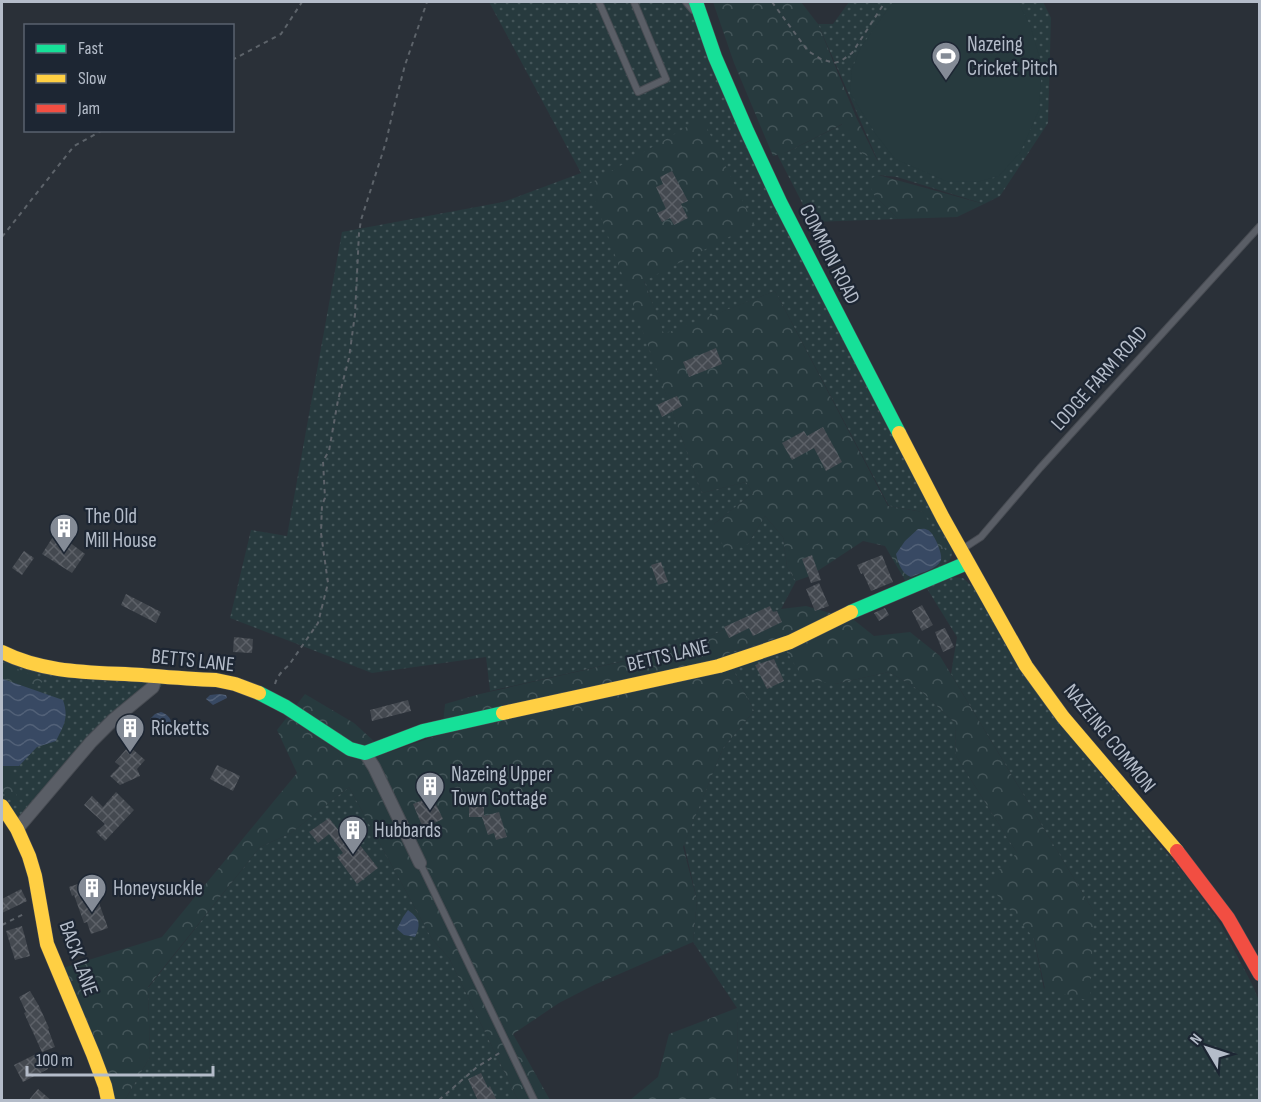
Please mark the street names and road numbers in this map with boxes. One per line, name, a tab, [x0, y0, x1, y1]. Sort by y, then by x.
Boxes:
street label: COMMON ROAD	[794, 200, 865, 308]
street label: LODGE FARM ROAD	[1046, 321, 1153, 436]
street label: BETTS LANE	[625, 634, 712, 677]
street label: BETTS LANE	[150, 644, 236, 677]
street label: NAZEING COMMON	[1058, 679, 1161, 798]
street label: BACK LANE	[54, 917, 104, 999]

